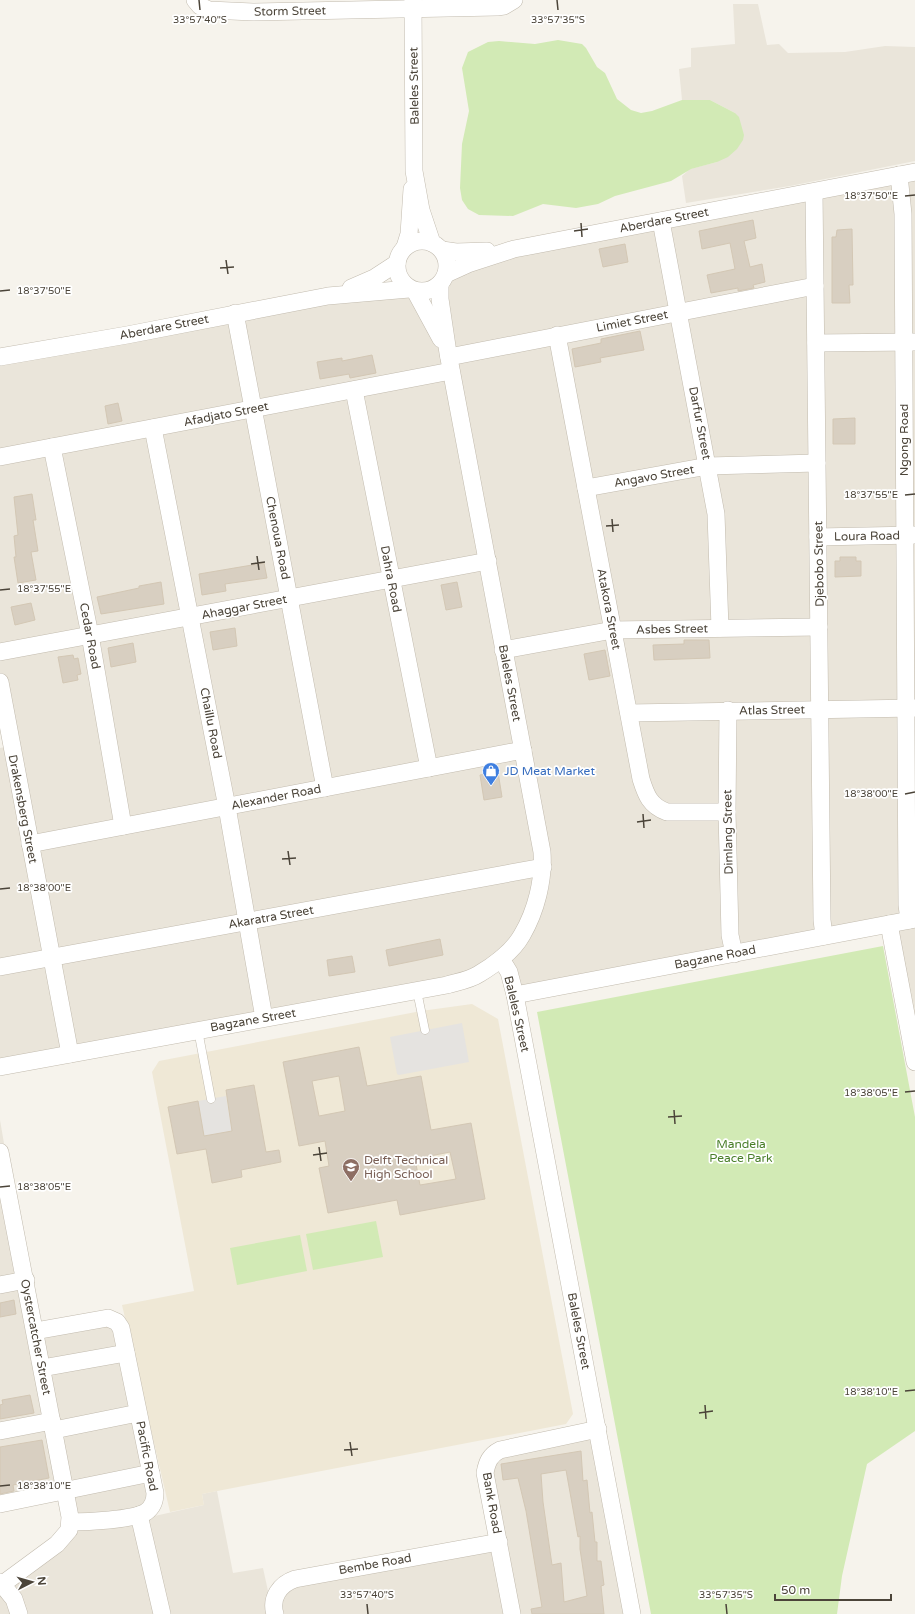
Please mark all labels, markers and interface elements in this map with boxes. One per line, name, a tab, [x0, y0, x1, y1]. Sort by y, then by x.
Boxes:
street label: Storm Street	[254, 3, 327, 19]
text: 33°57'40"S	[173, 14, 227, 26]
text: 33°57'35"S	[531, 14, 585, 26]
street label: Baleles Street	[406, 47, 422, 125]
text: 18°37'50"E	[844, 190, 898, 202]
street label: Aberdare Street	[618, 204, 710, 236]
text: 18°37'50"E	[17, 285, 71, 297]
street label: Limiet Street	[595, 307, 669, 335]
street label: Aberdare Street	[118, 311, 210, 343]
street label: Darfur Street	[686, 385, 714, 461]
street label: Afadjato Street	[182, 399, 270, 429]
street label: Ngong Road	[897, 404, 911, 476]
street label: Angavo Street	[613, 462, 696, 490]
text: 18°37'55"E	[844, 489, 898, 501]
street label: Chenoua Road	[263, 495, 293, 581]
street label: Djebobo Street	[811, 521, 827, 607]
street label: Loura Road	[834, 528, 900, 544]
street label: Dahra Road	[378, 545, 404, 613]
street label: Atakora Street	[594, 567, 624, 651]
text: 18°37'55"E	[17, 583, 71, 595]
street label: Ahaggar Street	[200, 592, 288, 622]
street label: Cedar Road	[77, 602, 103, 670]
street label: Asbes Street	[636, 621, 709, 637]
street label: Baleles Street	[496, 643, 524, 723]
street label: Chaillu Road	[197, 686, 225, 760]
street label: Atlas Street	[739, 702, 806, 718]
street label: Drakensberg Street	[6, 754, 40, 865]
shop icon: JD Meat Market	[481, 761, 501, 786]
place label: JD Meat Market	[504, 764, 595, 778]
street label: Alexander Road	[230, 781, 322, 813]
text: 18°38'00"E	[844, 788, 898, 800]
street label: Dimlang Street	[720, 789, 736, 875]
text: 18°38'00"E	[17, 882, 71, 894]
street label: Akaratra Street	[227, 903, 315, 931]
street label: Bagzane Road	[673, 942, 757, 972]
street label: Baleles Street	[501, 975, 533, 1054]
street label: Bagzane Street	[209, 1005, 297, 1034]
text: 18°38'05"E	[844, 1087, 898, 1099]
park label: Mandela Peace Park	[709, 1137, 773, 1165]
place label: Delft Technical High School	[364, 1153, 448, 1181]
school or university icon: Delft Technical High School	[341, 1157, 361, 1182]
text: 18°38'05"E	[17, 1181, 71, 1193]
street label: Oystercatcher Street	[18, 1278, 54, 1396]
street label: Baleles Street	[565, 1291, 593, 1371]
text: 18°38'10"E	[844, 1386, 898, 1398]
street label: Pacific Road	[133, 1420, 161, 1492]
street label: Bank Road	[480, 1471, 504, 1535]
text: 18°38'10"E	[17, 1480, 71, 1492]
street label: Bembe Road	[337, 1551, 413, 1577]
north arrow	[12, 1562, 52, 1602]
text: N	[35, 1576, 48, 1586]
scale bar	[775, 1576, 891, 1602]
text: 50 m	[781, 1583, 810, 1597]
text: 33°57'40"S	[340, 1589, 394, 1601]
text: 33°57'35"S	[699, 1589, 753, 1601]

